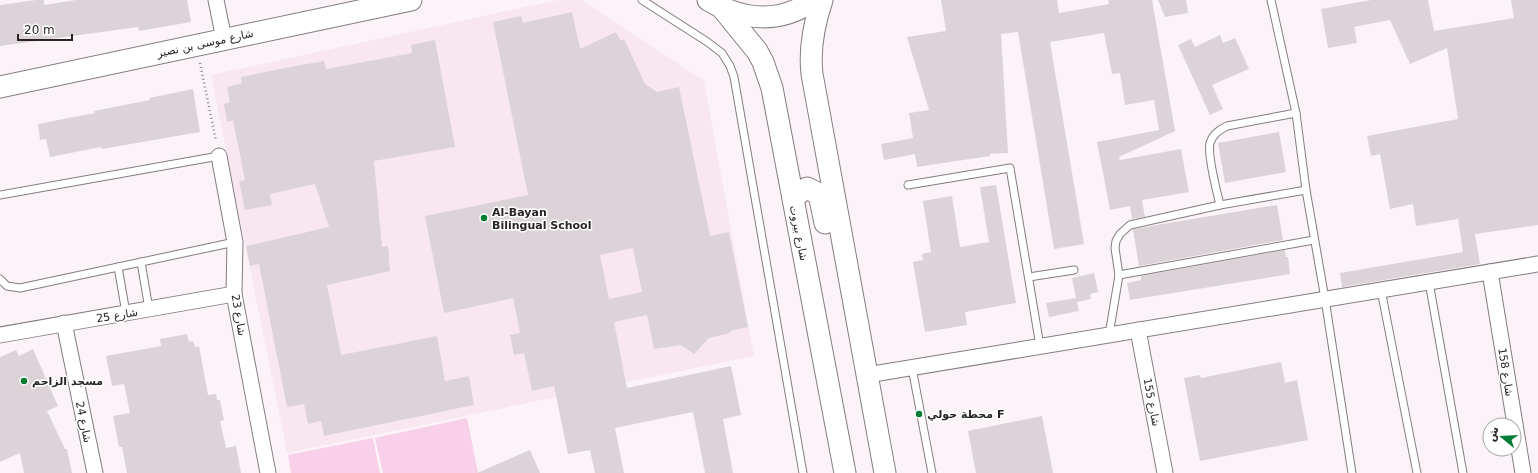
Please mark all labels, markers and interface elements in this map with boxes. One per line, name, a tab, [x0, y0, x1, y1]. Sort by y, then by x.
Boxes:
scale bar	[18, 16, 72, 42]
text: 20 m	[24, 23, 55, 37]
street label: شارع موسى بن نصير	[155, 27, 255, 60]
street label: شارع بيروت	[787, 204, 810, 262]
place label: Al-Bayan Bilingual School	[492, 206, 591, 232]
marker: Al-Bayan Bilingual School	[479, 213, 489, 223]
street label: شارع 23	[228, 293, 249, 337]
street label: شارع 25	[95, 306, 139, 325]
street label: شارع 158	[1495, 347, 1516, 397]
place label: مسجد الزاحم	[32, 375, 103, 388]
marker: مسجد الزاحم	[19, 376, 29, 386]
street label: شارع 155	[1140, 377, 1163, 427]
street label: شارع 24	[73, 400, 94, 444]
place label: محطة حولي F	[927, 408, 1004, 421]
marker: محطة حولي F	[914, 409, 924, 419]
north arrow	[1482, 417, 1522, 457]
text: ش	[1484, 425, 1501, 443]

